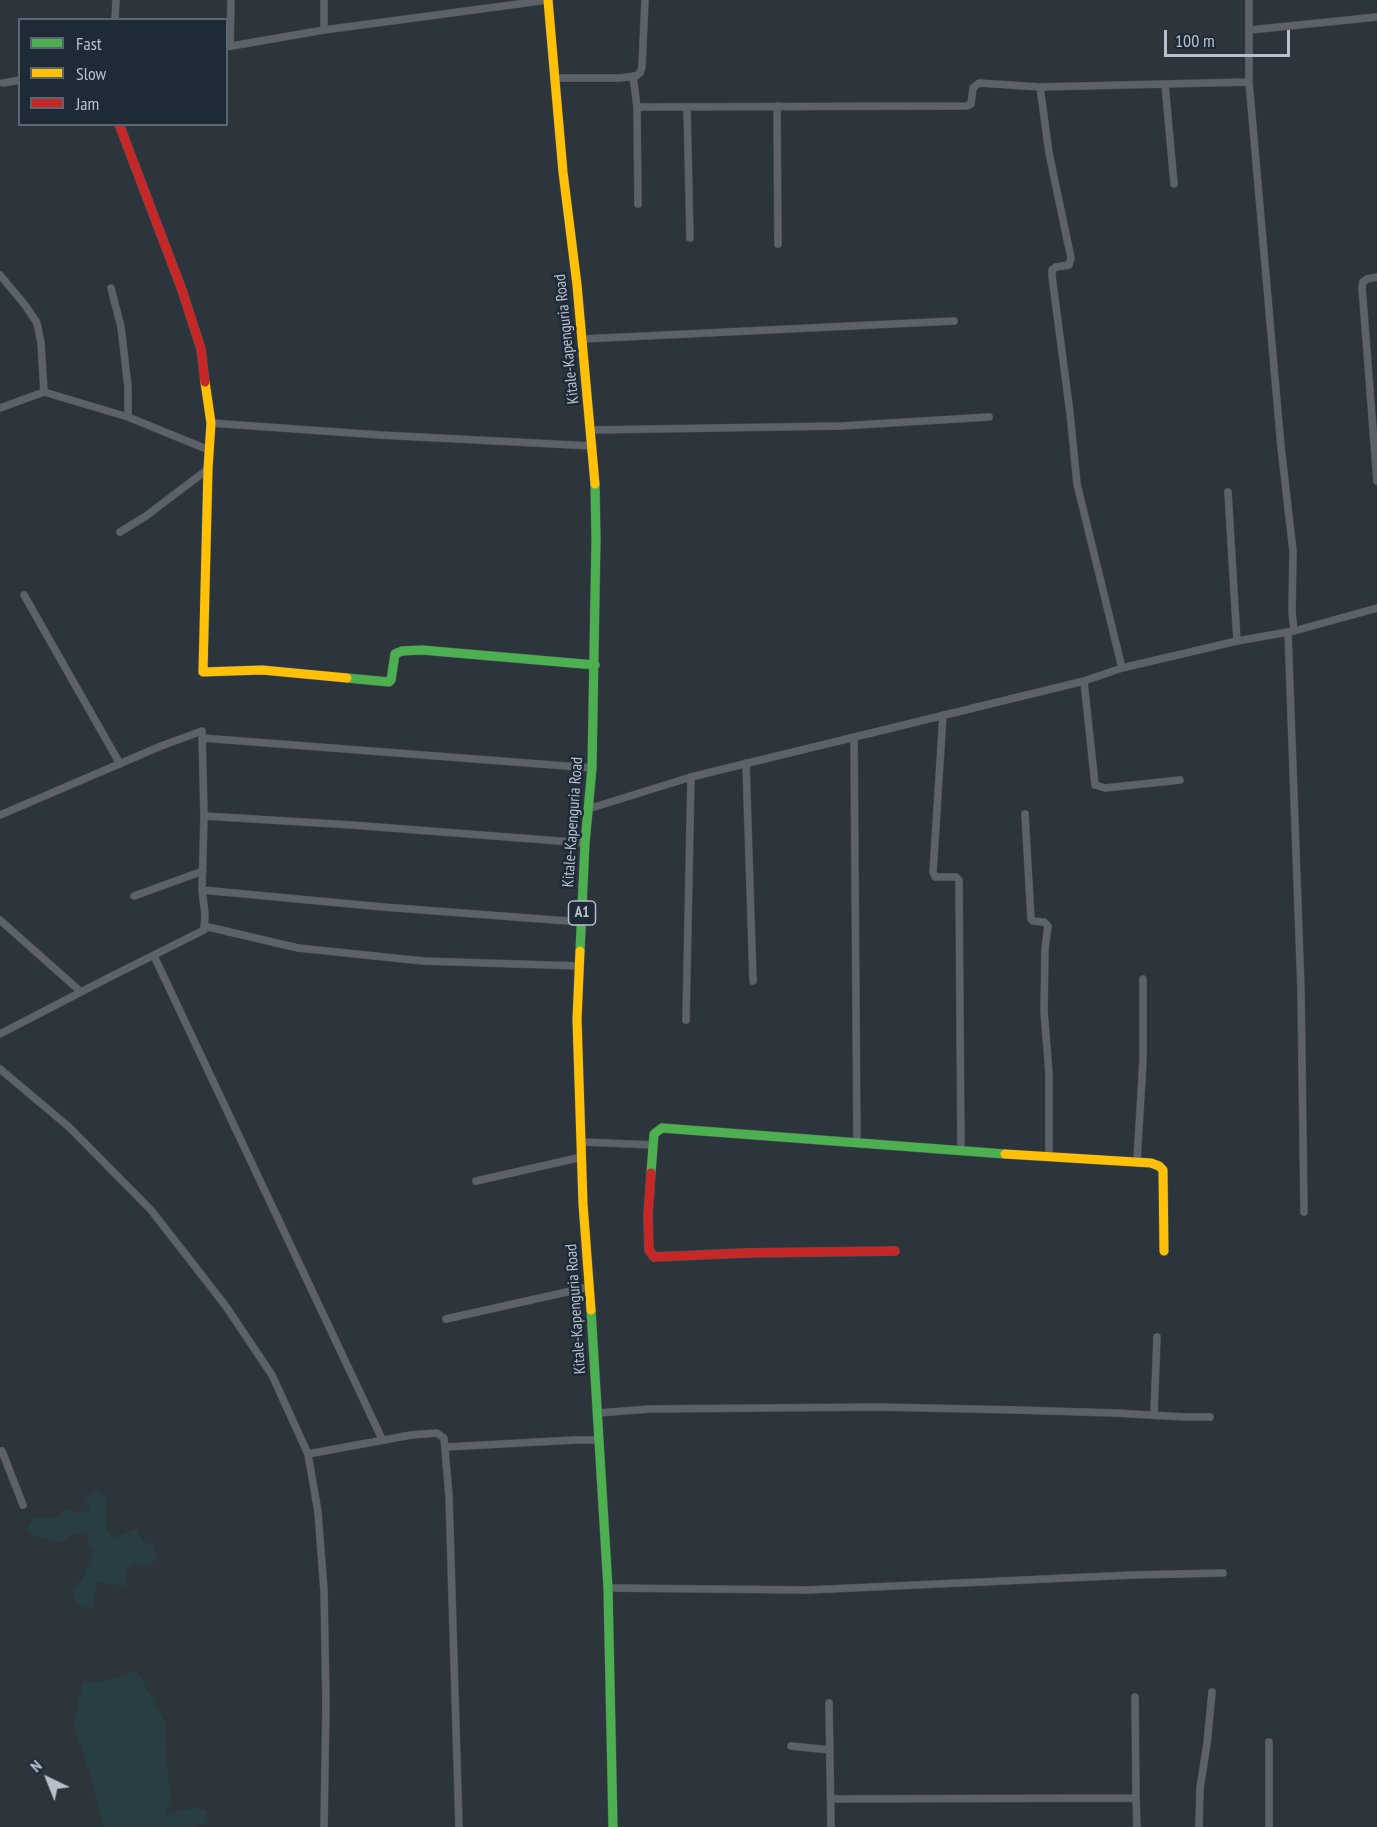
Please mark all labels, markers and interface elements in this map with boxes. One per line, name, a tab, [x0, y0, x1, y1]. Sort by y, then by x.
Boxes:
legend	[18, 18, 228, 126]
scale bar	[1167, 18, 1293, 56]
text: 100 m	[1175, 29, 1215, 52]
text: Fast	[76, 32, 102, 55]
text: Slow	[76, 62, 106, 85]
text: Jam	[76, 92, 99, 115]
street label: Kitale-Kapenguria Road	[551, 273, 583, 405]
street label: Kitale-Kapenguria Road	[559, 756, 587, 888]
road number: A1	[568, 901, 596, 925]
street label: Kitale-Kapenguria Road	[562, 1243, 590, 1375]
north arrow	[18, 1749, 78, 1809]
text: N	[26, 1756, 46, 1776]

